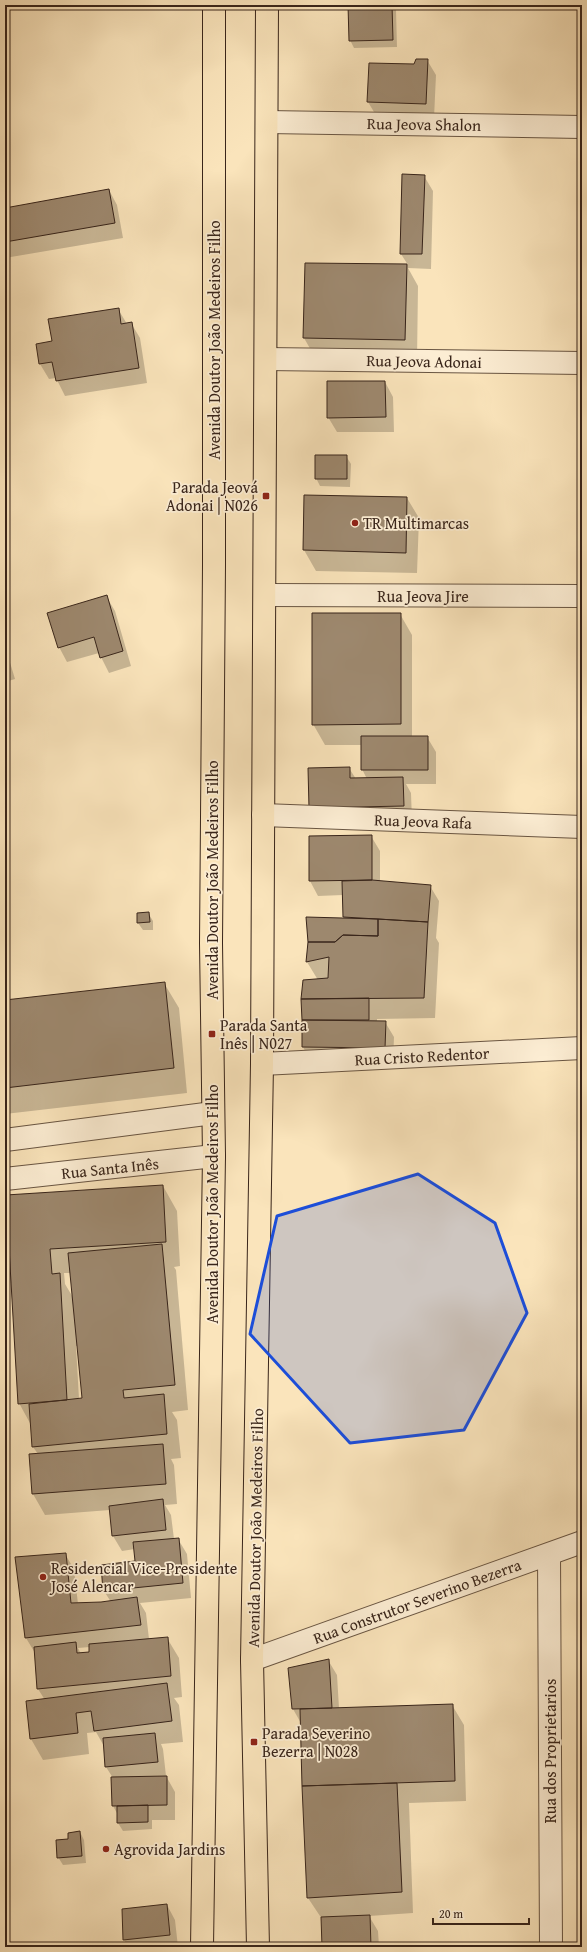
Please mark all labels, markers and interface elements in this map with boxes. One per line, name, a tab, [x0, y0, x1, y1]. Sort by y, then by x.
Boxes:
street label: Rua Jeova Shalon	[367, 111, 481, 137]
street label: Avenida Doutor João Medeiros Filho	[202, 220, 226, 460]
street label: Rua Jeova Adonai	[366, 348, 482, 374]
place label: Parada Jeová Adonai | N026	[166, 475, 258, 517]
marker: Parada Jeová Adonai | N026	[261, 491, 271, 501]
place label: TR Multimarcas	[363, 511, 469, 535]
marker: TR Multimarcas	[350, 518, 360, 528]
street label: Rua Jeova Jire	[377, 584, 469, 608]
street label: Avenida Doutor João Medeiros Filho	[200, 760, 224, 1000]
street label: Rua Jeova Rafa	[374, 807, 473, 835]
place label: Parada Santa Inês | N027	[220, 1013, 308, 1055]
marker: Parada Santa Inês | N027	[207, 1029, 217, 1039]
street label: Rua Cristo Redentor	[354, 1040, 490, 1072]
street label: Avenida Doutor João Medeiros Filho	[200, 1084, 224, 1324]
street label: Rua Santa Inês	[60, 1151, 160, 1185]
street label: Avenida Doutor João Medeiros Filho	[241, 1408, 269, 1648]
street label: Rua Construtor Severino Bezerra	[310, 1552, 525, 1650]
place label: Residencial Vice-Presidente José Alencar	[49, 1556, 237, 1598]
marker: Residencial Vice-Presidente José Alencar	[38, 1572, 48, 1582]
street label: Rua dos Proprietarios	[538, 1679, 562, 1823]
place label: Parada Severino Bezerra | N028	[262, 1721, 370, 1763]
marker: Parada Severino Bezerra | N028	[249, 1737, 259, 1747]
place label: Agrovida Jardins	[114, 1837, 225, 1861]
marker: Agrovida Jardins	[101, 1844, 111, 1854]
scale bar	[433, 1900, 529, 1926]
text: 20 m	[439, 1905, 463, 1922]

